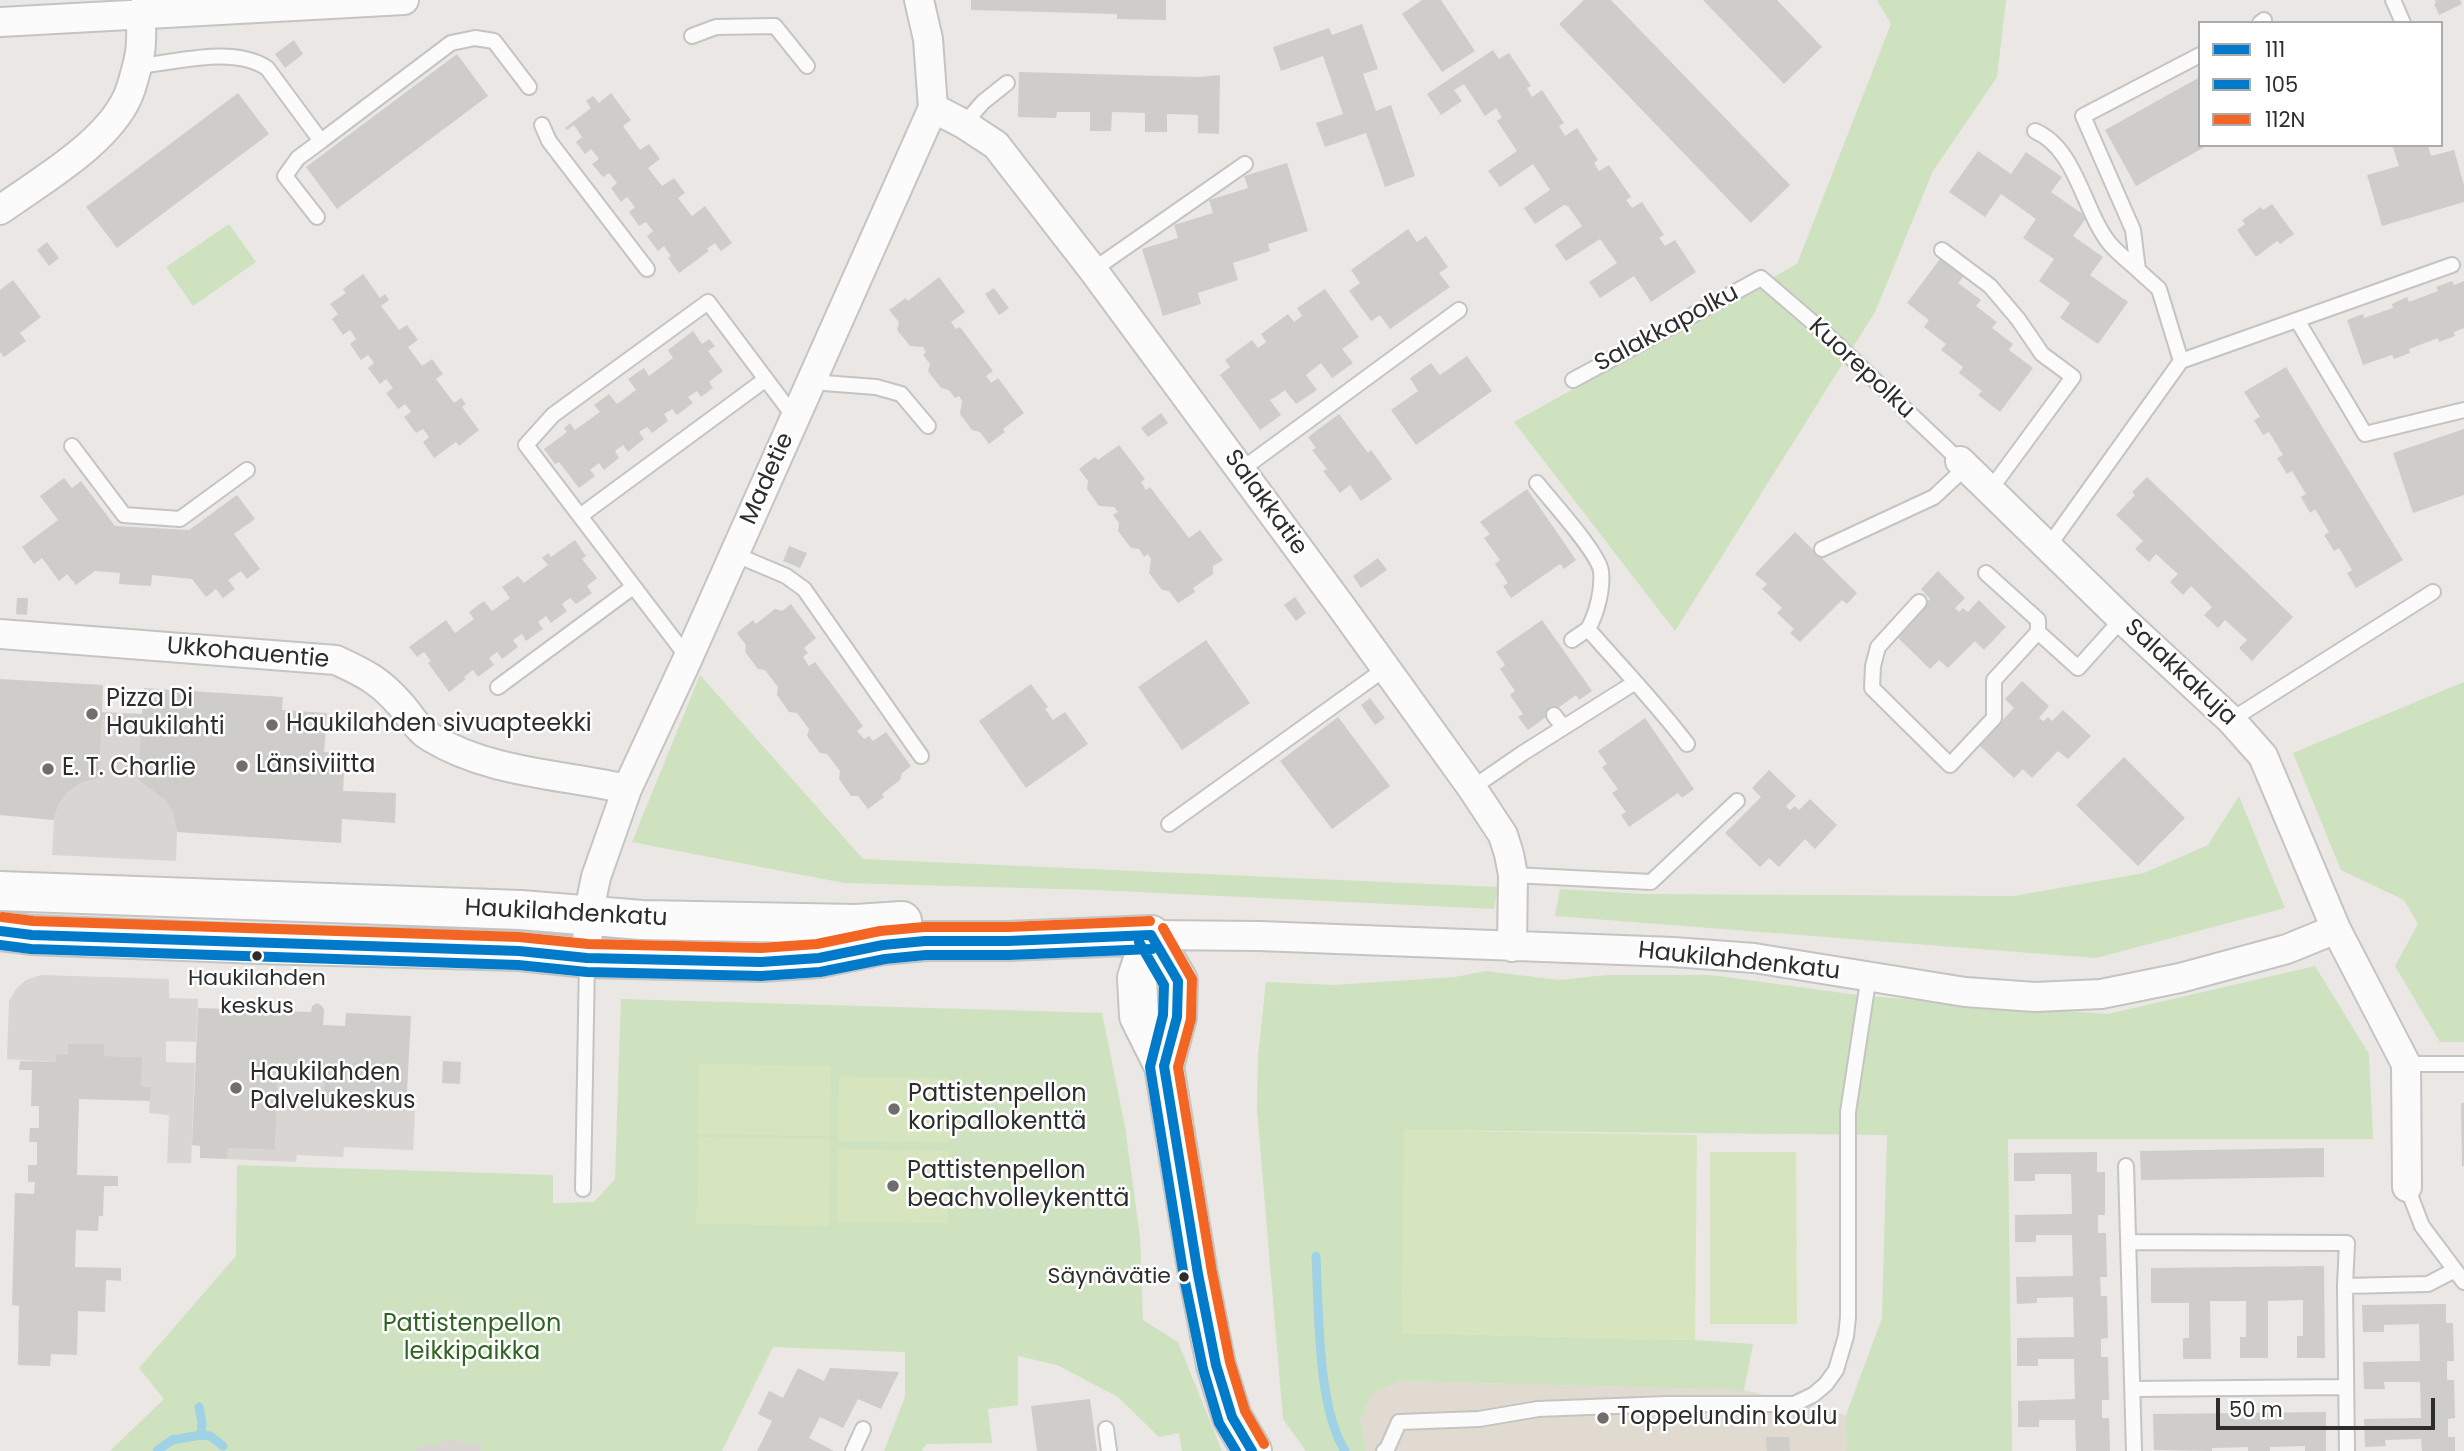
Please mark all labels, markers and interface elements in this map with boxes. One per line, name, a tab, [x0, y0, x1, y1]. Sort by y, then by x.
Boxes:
legend	[2198, 21, 2443, 147]
text: 111	[2265, 35, 2285, 64]
text: 105	[2265, 70, 2298, 99]
text: 112N	[2265, 105, 2305, 134]
street label: Salakkapolku	[1590, 279, 1744, 379]
street label: Kuorepolku	[1802, 313, 1920, 425]
street label: Madetie	[735, 429, 801, 529]
street label: Salakkatie	[1217, 445, 1313, 561]
street label: Salakkakuja	[2118, 614, 2242, 732]
street label: Ukkohauentie	[166, 633, 330, 675]
place label: Pizza Di Haukilahti	[106, 686, 225, 742]
marker: Pizza Di Haukilahti	[84, 706, 100, 722]
place label: Haukilahden sivuapteekki	[286, 711, 592, 739]
marker: Haukilahden sivuapteekki	[264, 717, 280, 733]
place label: Länsiviitta	[256, 752, 375, 780]
place label: E. T. Charlie	[62, 755, 196, 783]
marker: Länsiviitta	[234, 758, 250, 774]
marker: E. T. Charlie	[40, 761, 56, 777]
street label: Haukilahdenkatu	[464, 894, 668, 934]
street label: Haukilahdenkatu	[1637, 937, 1841, 987]
marker: Haukilahden keskus	[250, 949, 264, 963]
place label: Haukilahden keskus	[188, 966, 326, 1018]
place label: Haukilahden Palvelukeskus	[250, 1060, 416, 1116]
marker: Haukilahden Palvelukeskus	[228, 1080, 244, 1096]
place label: Pattistenpellon koripallokenttä	[908, 1081, 1087, 1137]
marker: Pattistenpellon koripallokenttä	[886, 1101, 902, 1117]
place label: Pattistenpellon beachvolleykenttä	[907, 1158, 1130, 1214]
marker: Pattistenpellon beachvolleykenttä	[885, 1178, 901, 1194]
place label: Säynävätie	[1048, 1264, 1171, 1290]
marker: Säynävätie	[1177, 1270, 1191, 1284]
park label: Pattistenpellon leikkipaikka	[383, 1311, 561, 1367]
scale bar	[2219, 1384, 2438, 1428]
text: 50 m	[2229, 1395, 2283, 1424]
place label: Toppelundin koulu	[1617, 1404, 1838, 1432]
marker: Toppelundin koulu	[1595, 1410, 1611, 1426]

